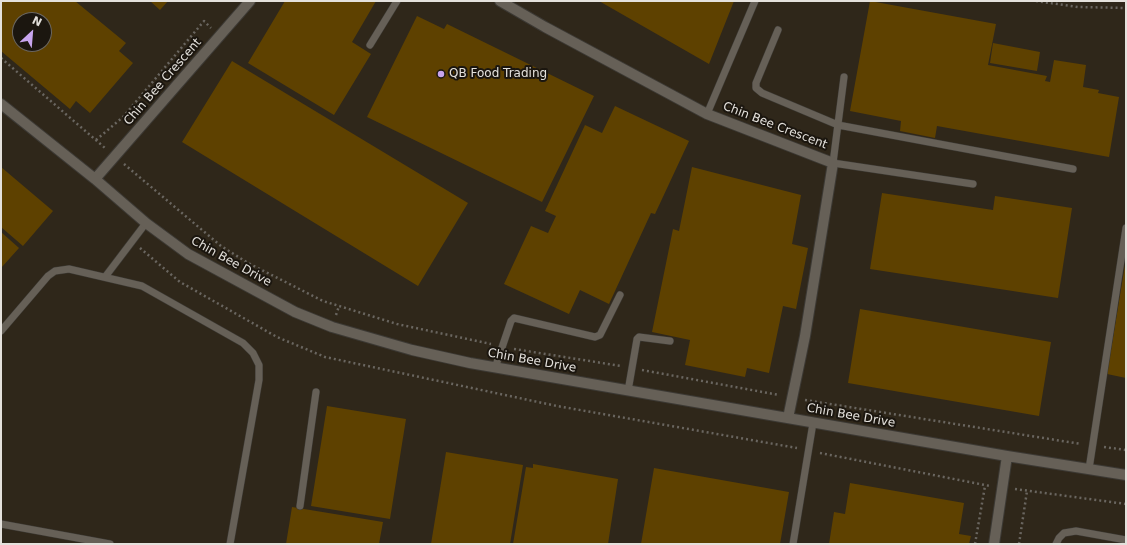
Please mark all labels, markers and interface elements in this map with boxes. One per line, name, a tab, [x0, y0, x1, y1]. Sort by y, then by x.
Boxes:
north arrow	[12, 12, 52, 52]
text: N	[30, 14, 44, 30]
street label: Chin Bee Crescent	[121, 36, 205, 128]
place label: QB Food Trading	[449, 67, 547, 81]
marker: QB Food Trading	[436, 69, 446, 79]
street label: Chin Bee Crescent	[721, 99, 829, 153]
street label: Chin Bee Drive	[188, 234, 274, 290]
street label: Chin Bee Drive	[487, 346, 577, 376]
street label: Chin Bee Drive	[806, 401, 896, 431]

